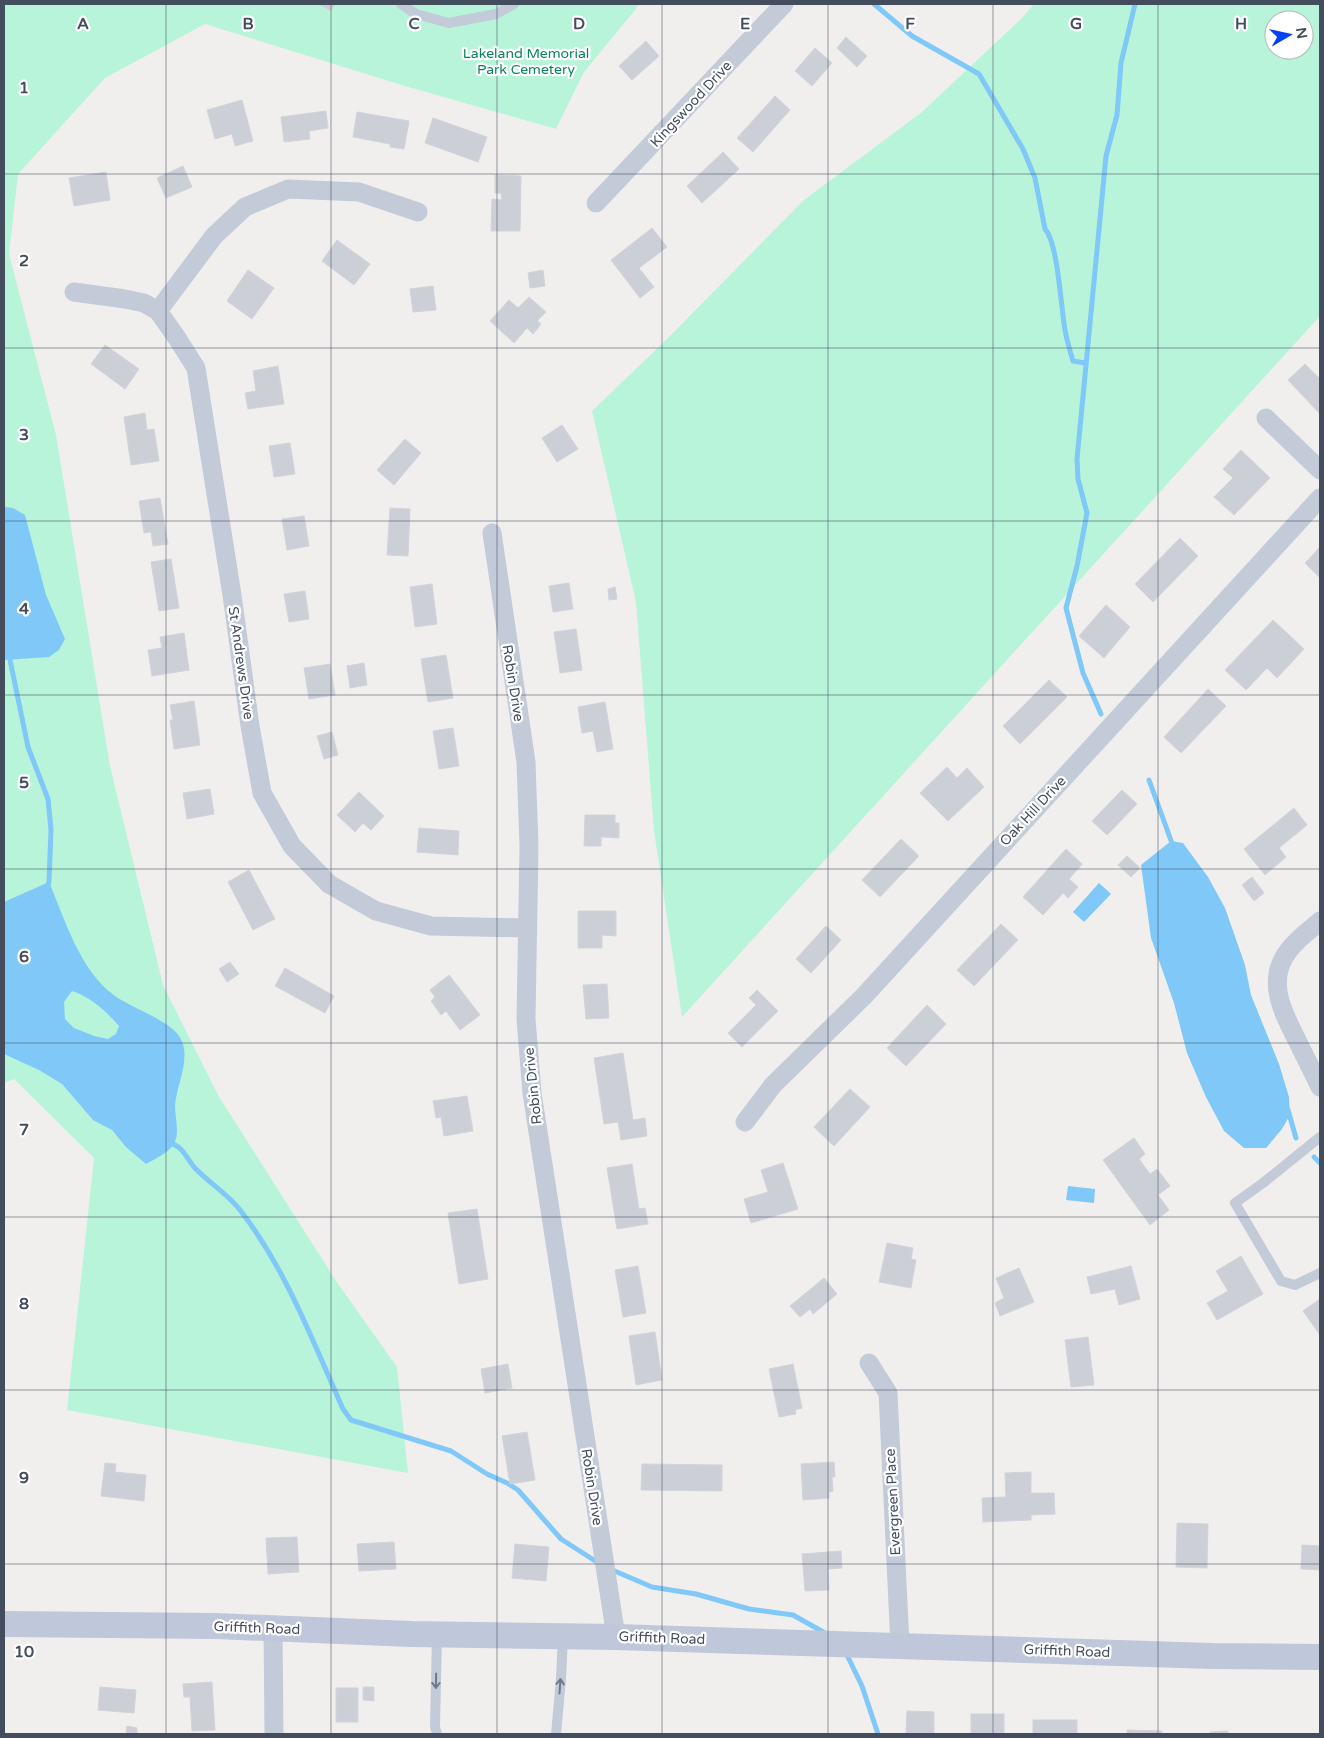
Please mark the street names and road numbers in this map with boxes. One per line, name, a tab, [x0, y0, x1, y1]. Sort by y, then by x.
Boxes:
street label: Kingswood Drive	[647, 57, 735, 151]
street label: St Andrews Drive	[225, 605, 257, 721]
street label: Robin Drive	[499, 643, 527, 723]
street label: Oak Hill Drive	[996, 772, 1070, 849]
street label: Robin Drive	[520, 1047, 546, 1125]
street label: Robin Drive	[578, 1447, 606, 1527]
street label: Evergreen Place	[882, 1448, 904, 1556]
street label: Griffith Road	[213, 1618, 301, 1638]
street label: Griffith Road	[618, 1628, 706, 1648]
street label: Griffith Road	[1023, 1641, 1111, 1661]

